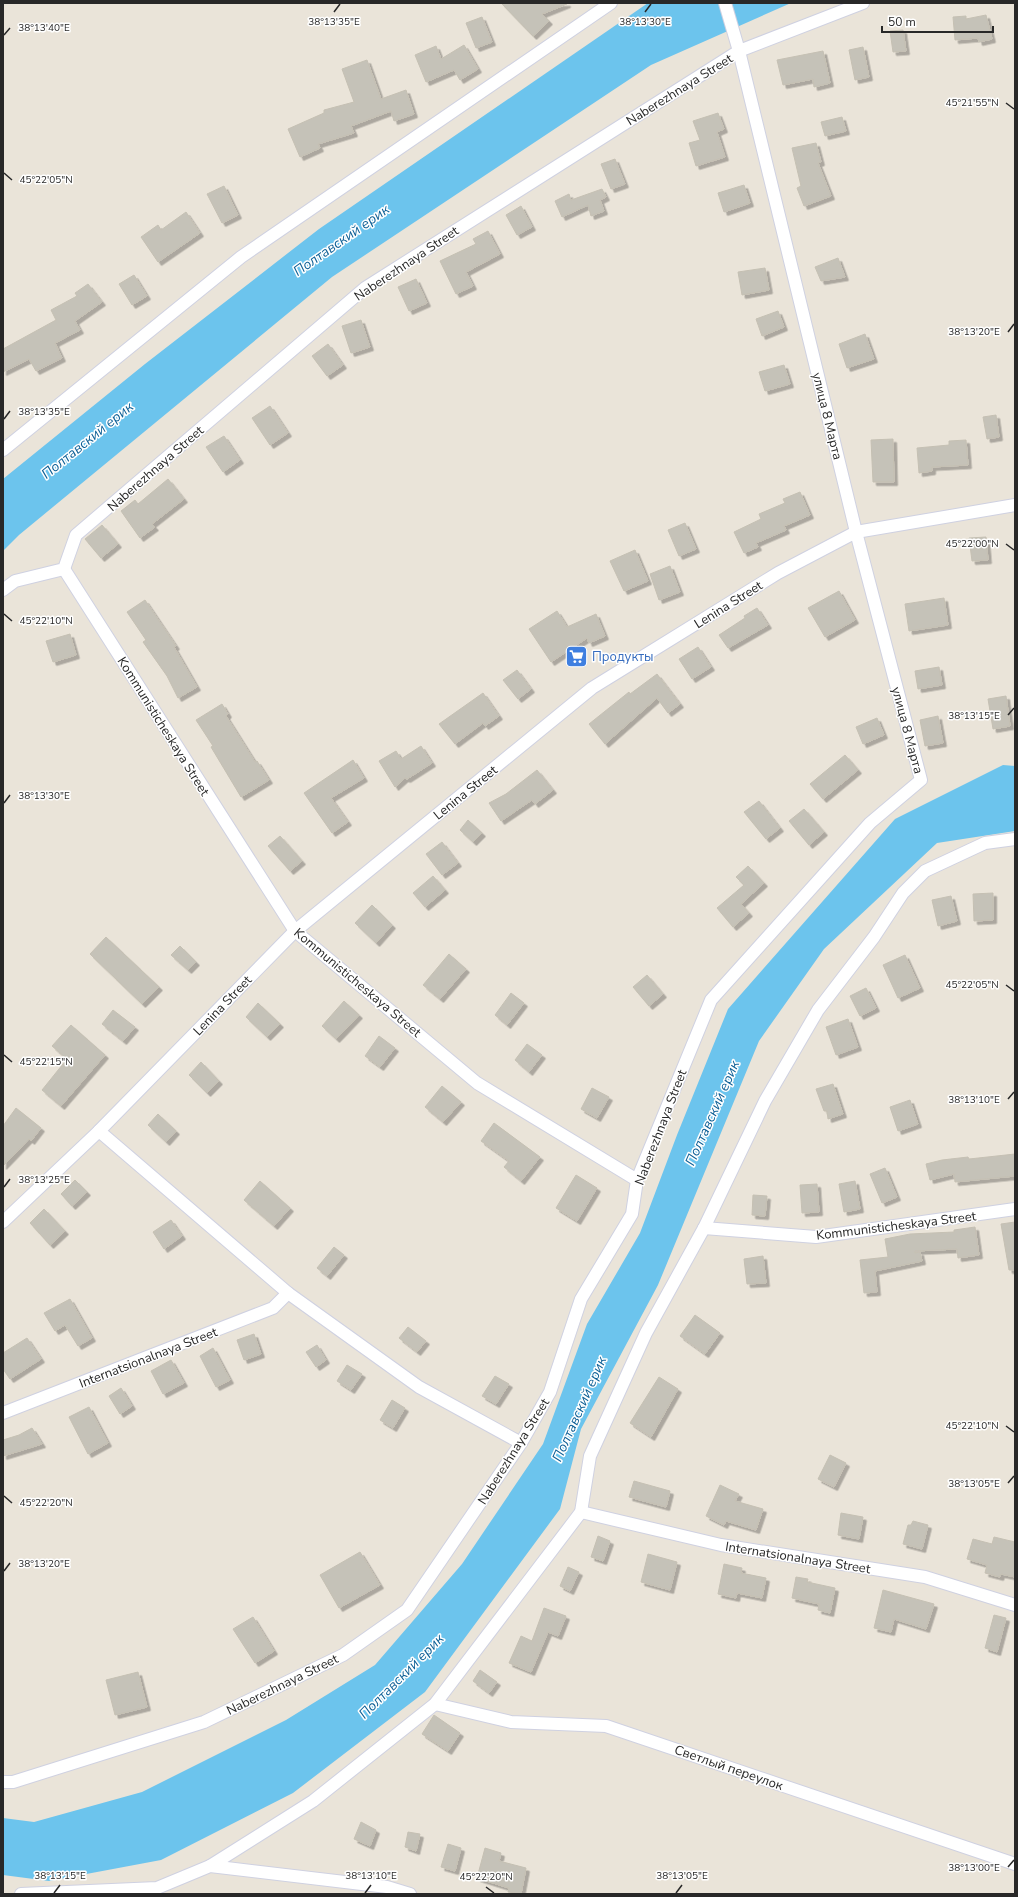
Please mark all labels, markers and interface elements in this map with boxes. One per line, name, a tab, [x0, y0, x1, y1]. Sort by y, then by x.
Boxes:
scale bar	[882, 8, 993, 34]
text: 50 m	[888, 14, 916, 30]
text: 38°13'35"E	[308, 15, 360, 29]
text: 38°13'30"E	[619, 15, 671, 29]
text: 38°13'40"E	[18, 21, 70, 35]
street label: Naberezhnaya Street	[623, 50, 737, 130]
text: 45°21'55"N	[945, 96, 999, 110]
text: 45°22'05"N	[19, 173, 73, 187]
water label: Полтавский ерик	[289, 200, 394, 281]
street label: Naberezhnaya Street	[351, 222, 463, 305]
text: 38°13'20"E	[948, 325, 1000, 339]
street label: улица 8 Марта	[807, 371, 847, 462]
water label: Полтавский ерик	[37, 397, 138, 483]
text: 38°13'35"E	[18, 405, 70, 419]
street label: Naberezhnaya Street	[104, 422, 208, 516]
text: 45°22'00"N	[945, 537, 999, 551]
street label: Lenina Street	[691, 576, 766, 633]
text: 45°22'10"N	[19, 614, 73, 628]
supermarket icon: Продукты	[563, 643, 589, 669]
place label: Продукты	[592, 648, 654, 666]
street label: Kommunisticheskaya Street	[113, 653, 214, 800]
street label: улица 8 Марта	[887, 685, 927, 776]
text: 38°13'15"E	[948, 709, 1000, 723]
street label: Lenina Street	[430, 761, 502, 824]
text: 38°13'30"E	[18, 789, 70, 803]
street label: Kommunisticheskaya Street	[290, 924, 425, 1042]
street label: Lenina Street	[189, 971, 256, 1040]
text: 45°22'05"N	[945, 978, 999, 992]
text: 45°22'15"N	[19, 1055, 73, 1069]
water label: Полтавский ерик	[681, 1057, 744, 1169]
street label: Naberezhnaya Street	[631, 1067, 691, 1188]
text: 38°13'10"E	[948, 1093, 1000, 1107]
text: 38°13'25"E	[18, 1173, 70, 1187]
street label: Kommunisticheskaya Street	[815, 1207, 978, 1245]
street label: Internatsionalnaya Street	[77, 1323, 220, 1393]
water label: Полтавский ерик	[548, 1353, 611, 1465]
street label: Naberezhnaya Street	[474, 1395, 554, 1508]
text: 45°22'10"N	[945, 1419, 999, 1433]
text: 38°13'05"E	[948, 1477, 1000, 1491]
text: 45°22'20"N	[19, 1496, 73, 1510]
street label: Internatsionalnaya Street	[724, 1538, 872, 1578]
text: 38°13'20"E	[18, 1557, 70, 1571]
water label: Полтавский ерик	[355, 1629, 449, 1723]
street label: Naberezhnaya Street	[224, 1650, 342, 1720]
street label: Светлый переулок	[672, 1741, 786, 1795]
text: 38°13'00"E	[948, 1861, 1000, 1875]
text: 38°13'15"E	[34, 1869, 86, 1883]
text: 38°13'10"E	[345, 1869, 397, 1883]
text: 38°13'05"E	[656, 1869, 708, 1883]
text: 45°22'20"N	[459, 1870, 513, 1884]

